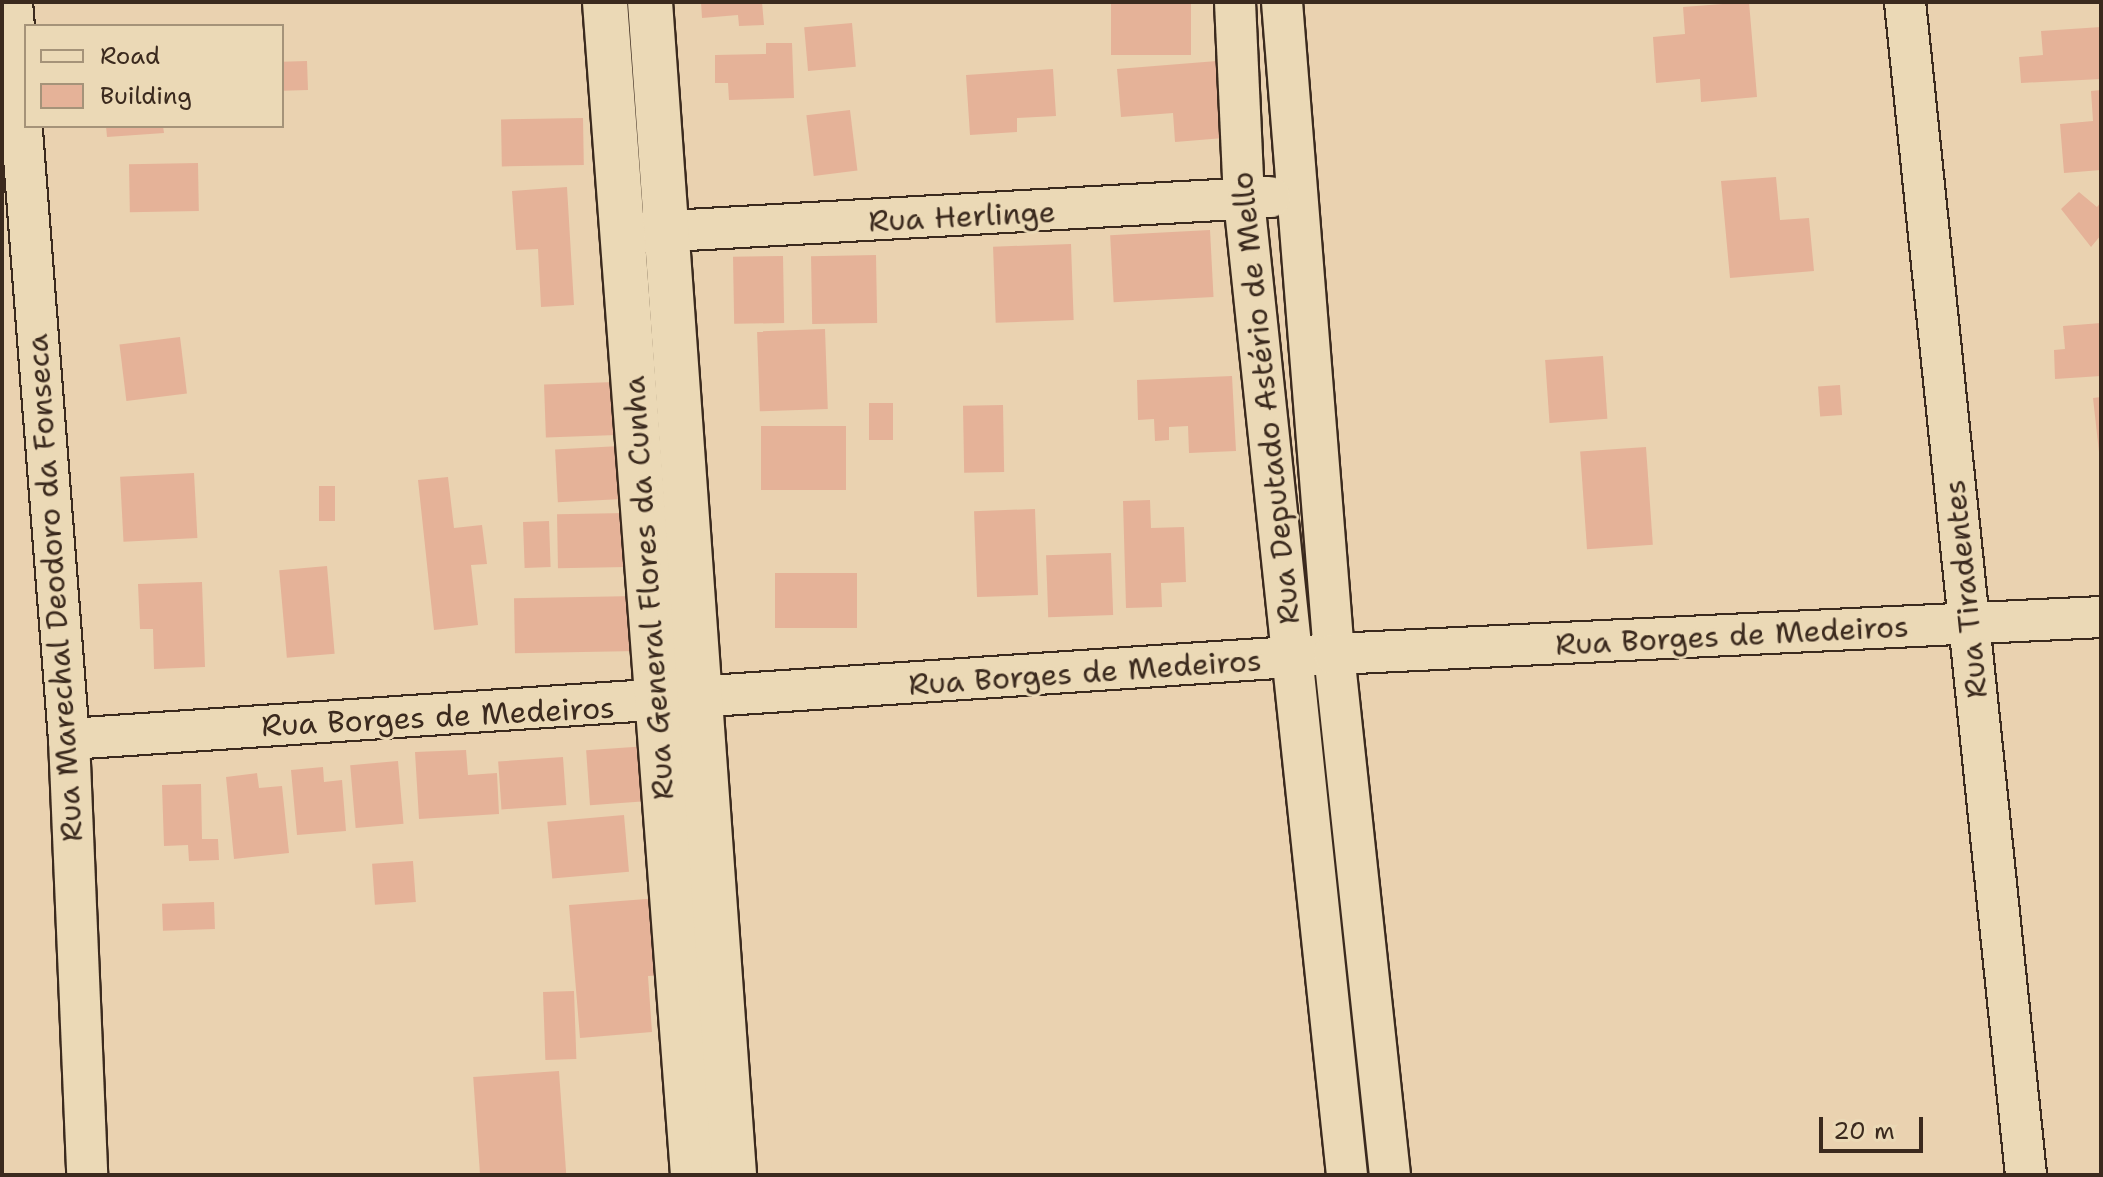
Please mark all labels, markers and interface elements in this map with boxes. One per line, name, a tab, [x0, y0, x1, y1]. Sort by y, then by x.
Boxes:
legend	[24, 24, 284, 128]
text: Road	[100, 40, 160, 72]
text: Building	[100, 80, 192, 112]
street label: Rua Deputado Astério de Mello	[1224, 170, 1308, 626]
street label: Rua Herlinge	[867, 194, 1057, 240]
street label: Rua Marechal Deodoro da Fonseca	[19, 333, 91, 843]
street label: Rua General Flores da Cunha	[616, 375, 682, 801]
street label: Rua Tiradentes	[1937, 478, 1995, 700]
street label: Rua Borges de Medeiros	[1554, 609, 1910, 663]
street label: Rua Borges de Medeiros	[907, 643, 1263, 703]
street label: Rua Borges de Medeiros	[260, 690, 616, 744]
scale bar	[1823, 1101, 1927, 1151]
text: 20 m	[1833, 1115, 1895, 1147]

